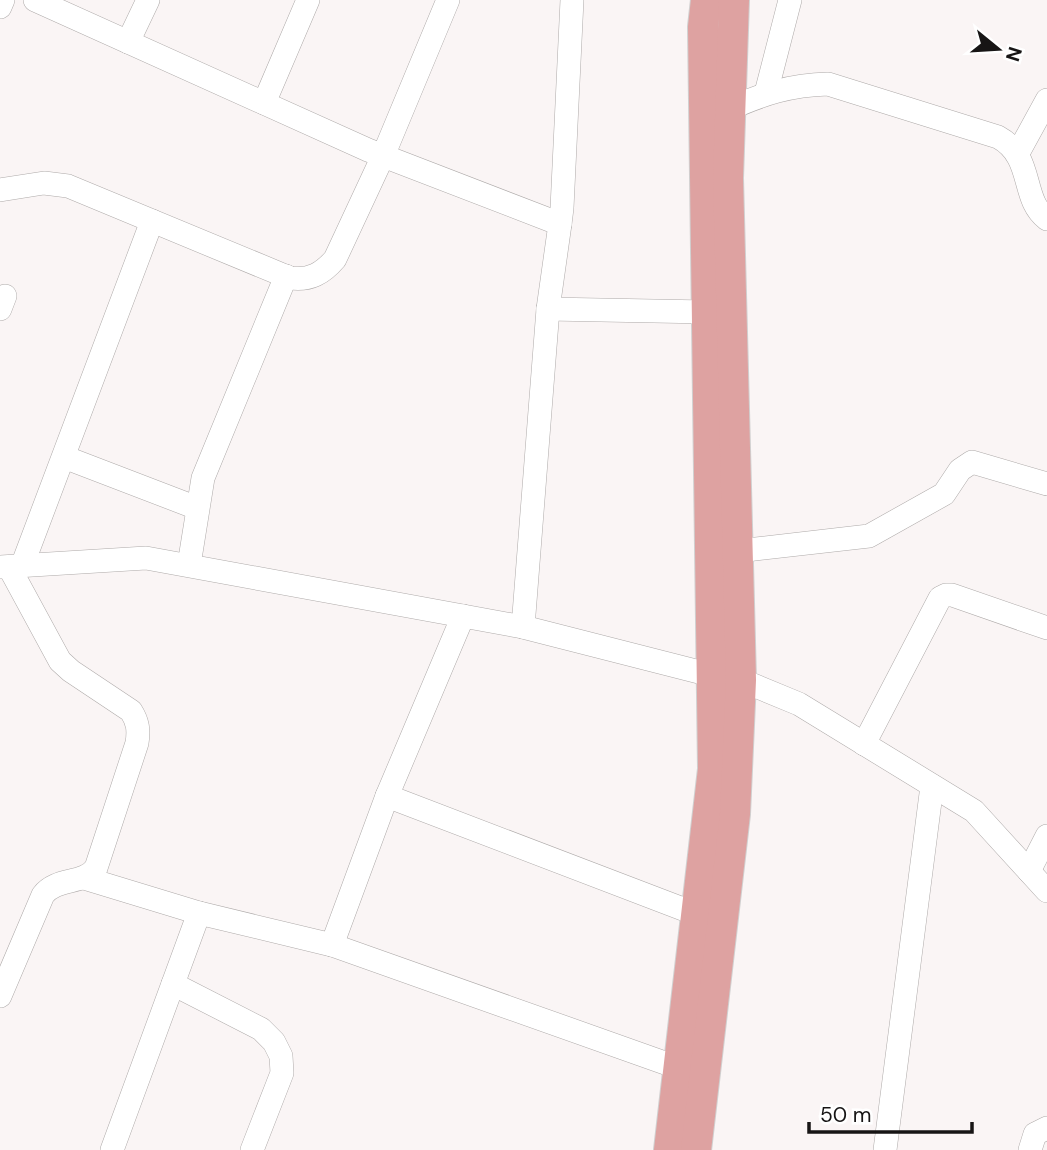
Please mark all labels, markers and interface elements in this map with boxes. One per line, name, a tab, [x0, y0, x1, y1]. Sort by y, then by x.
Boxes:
north arrow	[963, 14, 1033, 84]
text: N	[1000, 44, 1028, 65]
scale bar	[809, 1090, 972, 1134]
text: 50 m	[820, 1101, 871, 1129]

